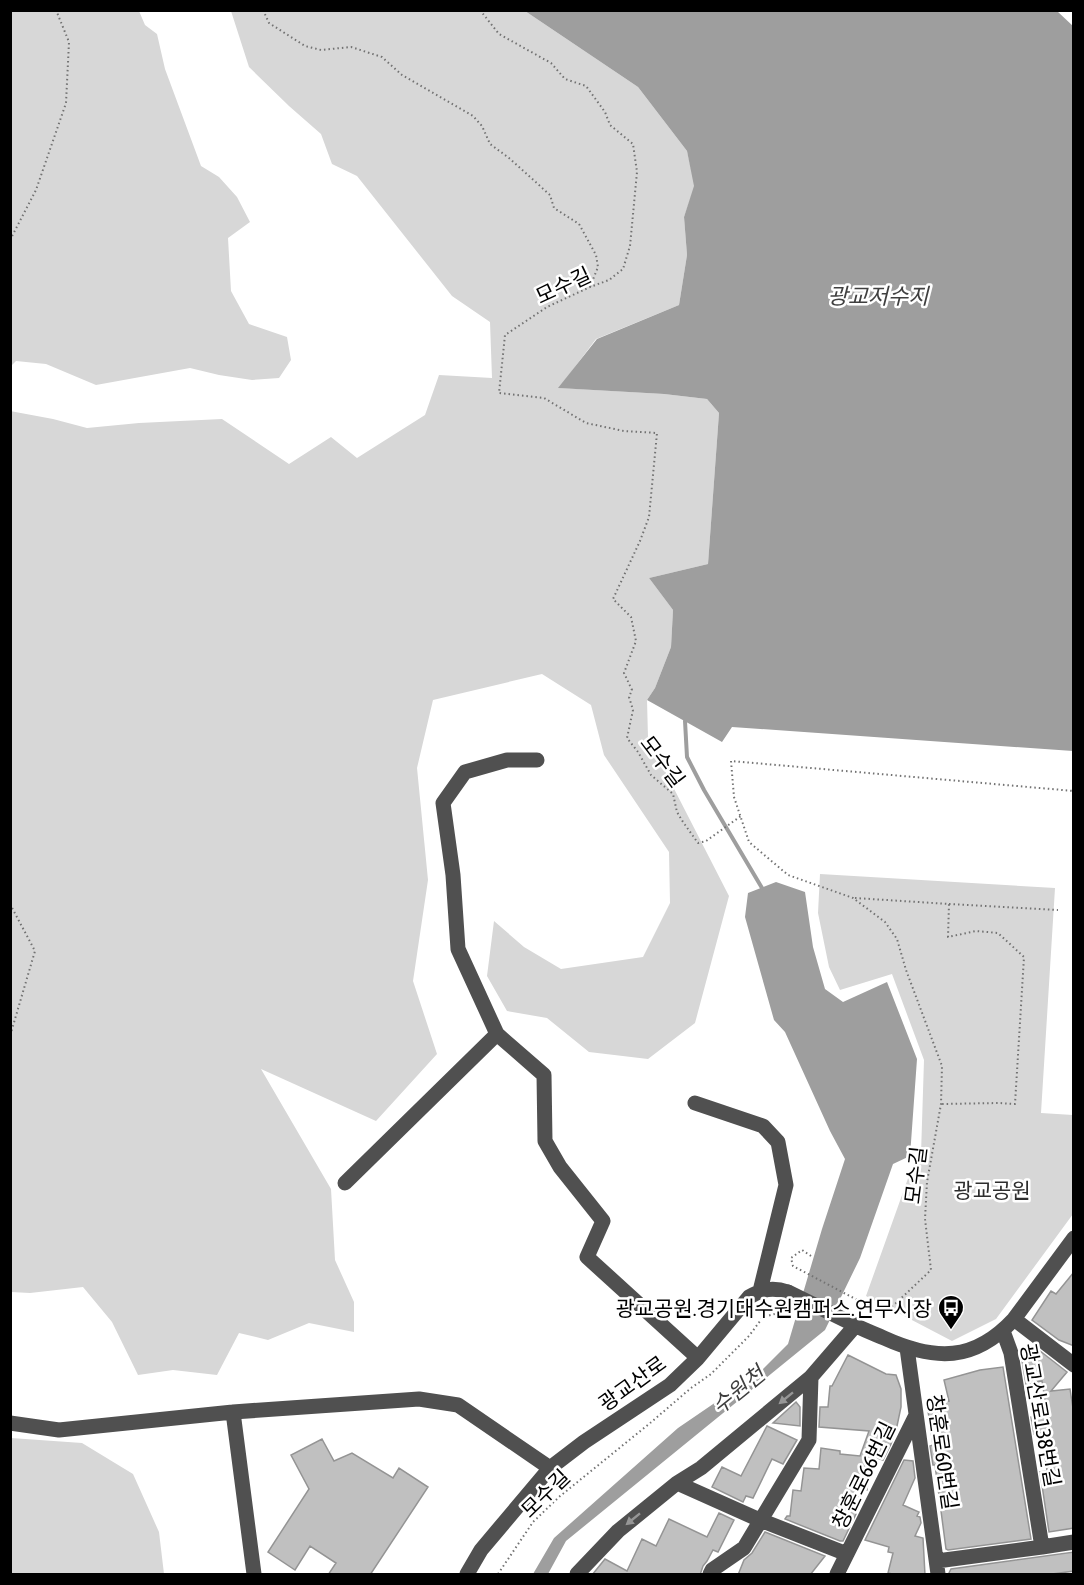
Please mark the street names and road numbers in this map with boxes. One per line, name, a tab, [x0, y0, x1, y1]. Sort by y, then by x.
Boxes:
street label: 모수길	[532, 262, 594, 308]
street label: 모수길	[636, 731, 690, 791]
street label: 모수길	[900, 1145, 930, 1205]
street label: 광교산로138번길	[1017, 1341, 1065, 1489]
street label: 광교산로	[594, 1351, 670, 1415]
street label: 창훈로60번길	[923, 1393, 963, 1511]
street label: 창훈로66번길	[827, 1417, 899, 1533]
street label: 모수길	[516, 1464, 574, 1522]

